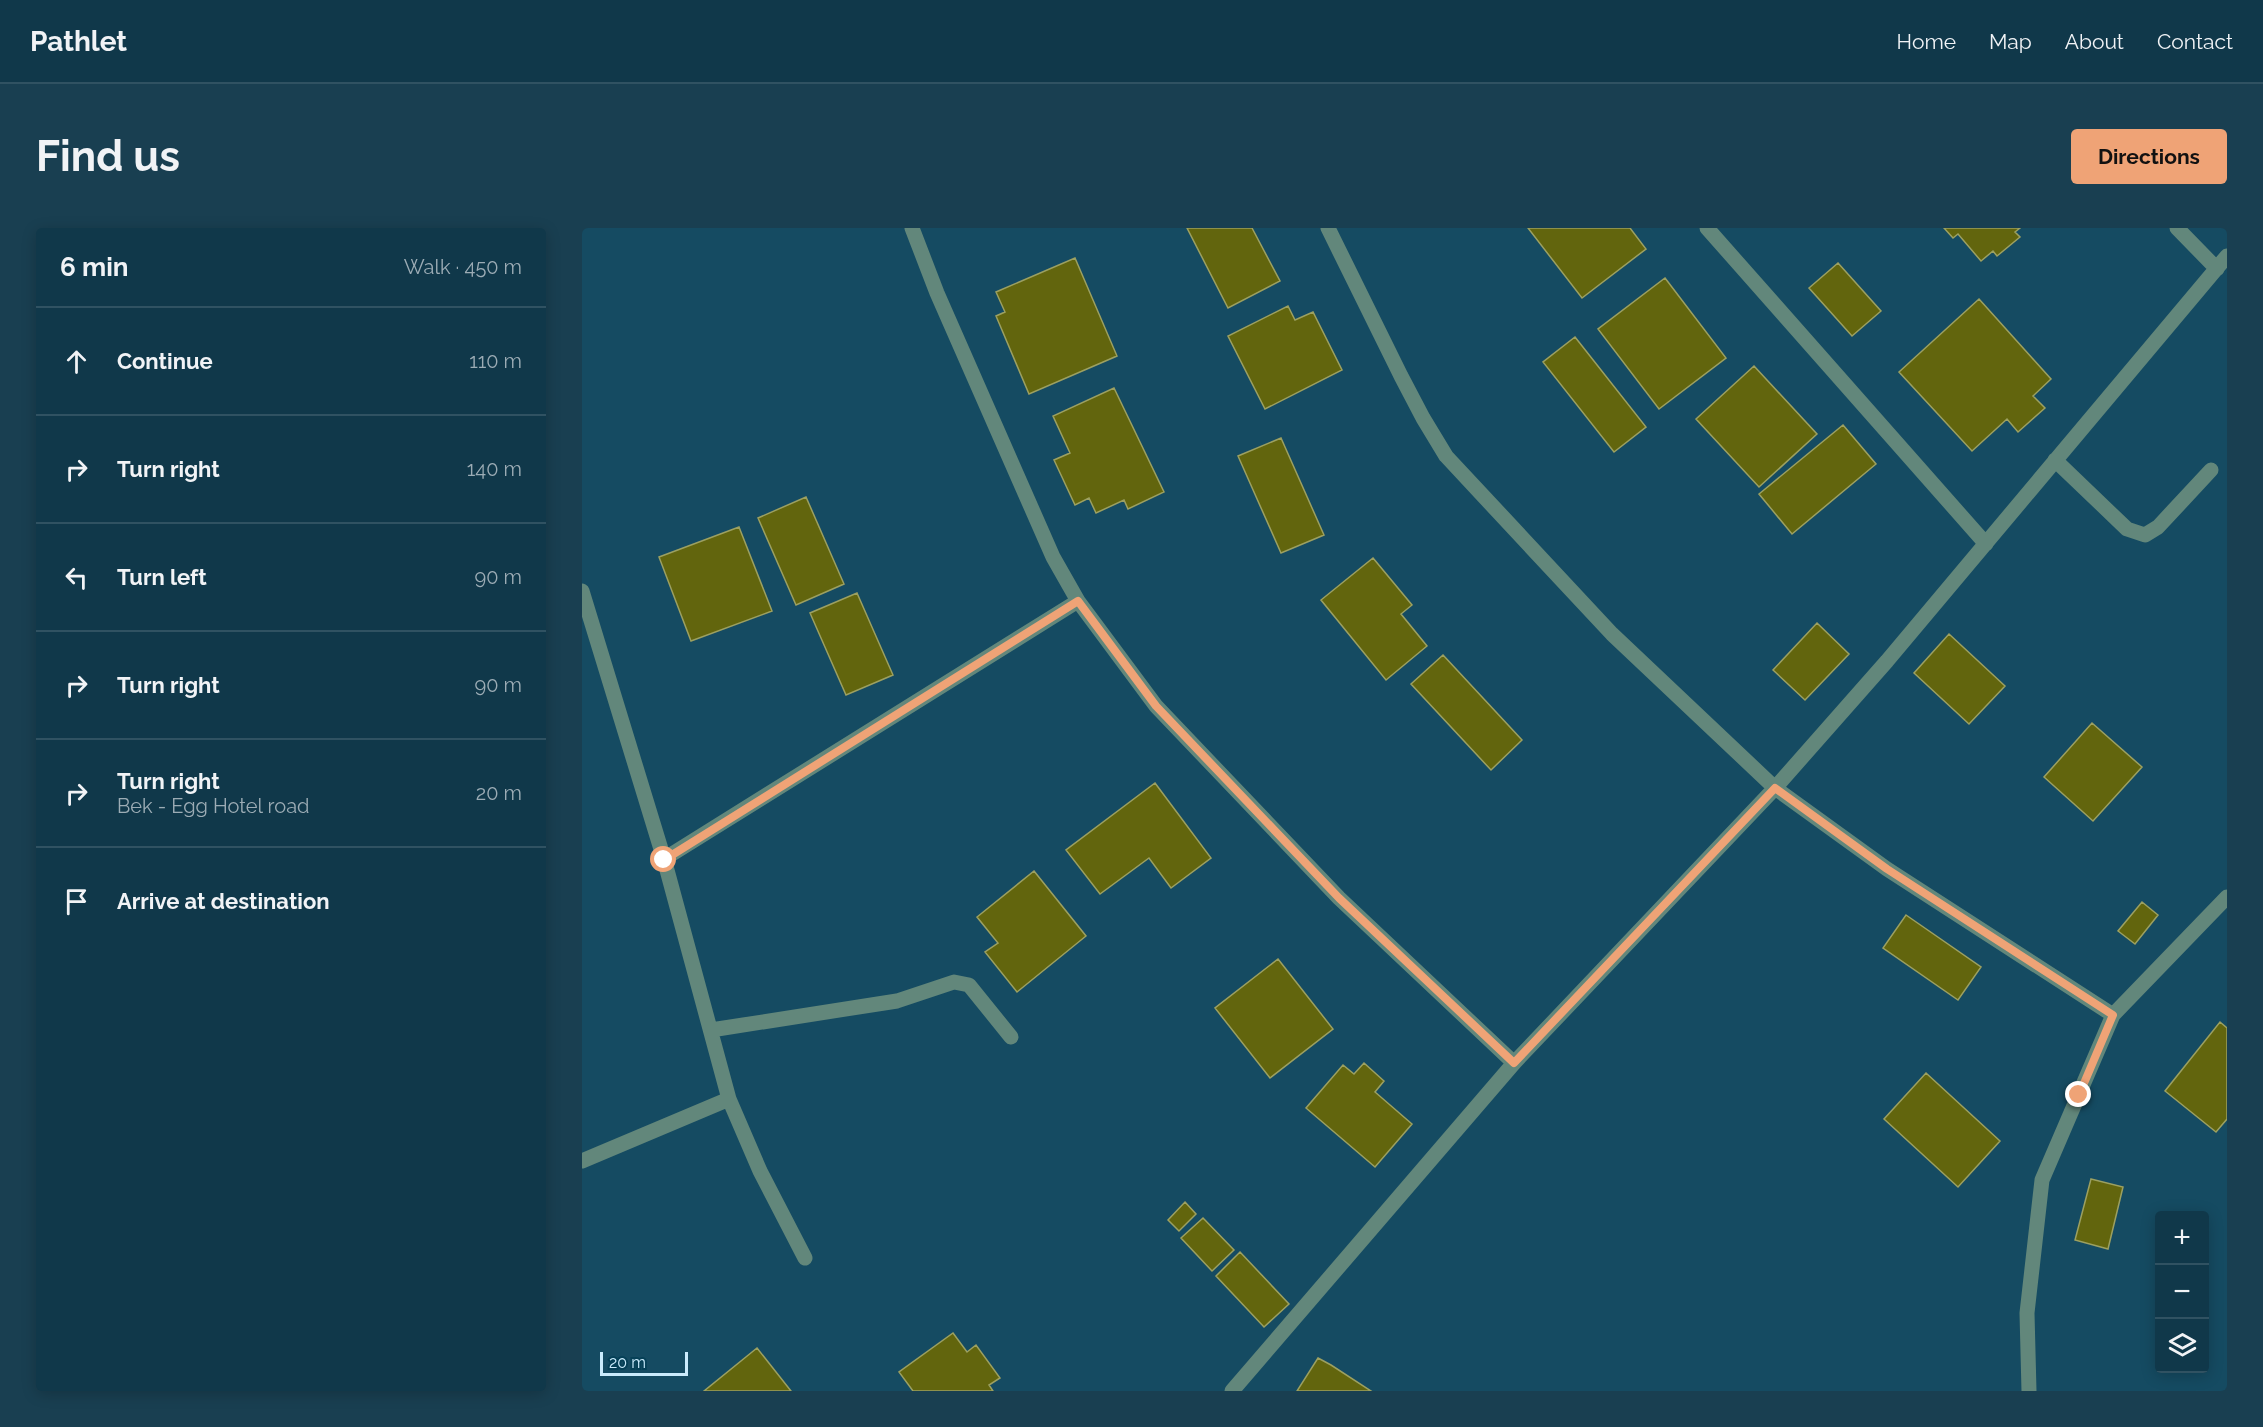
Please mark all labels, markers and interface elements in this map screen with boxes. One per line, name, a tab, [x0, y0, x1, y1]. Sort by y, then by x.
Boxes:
text: Pathlet	[30, 25, 127, 58]
text: Home	[1897, 29, 1956, 54]
text: Map	[1989, 29, 2032, 54]
text: About	[2065, 29, 2124, 54]
text: Contact	[2157, 29, 2233, 54]
button: Directions	[2071, 129, 2227, 184]
text: Find us	[36, 132, 180, 181]
text: 6 min	[60, 252, 129, 282]
text: Walk · 450 m	[404, 255, 522, 279]
icon: ahead	[60, 345, 93, 378]
text: Continue	[117, 348, 213, 374]
text: 110 m	[469, 349, 522, 373]
icon: right	[60, 453, 93, 486]
text: Turn right	[117, 456, 220, 482]
text: 140 m	[467, 457, 522, 481]
icon: left	[60, 561, 93, 594]
text: Turn left	[117, 564, 207, 590]
text: 90 m	[475, 565, 522, 589]
icon: right	[60, 669, 93, 702]
text: Turn right	[117, 672, 220, 698]
text: 90 m	[475, 673, 522, 697]
text: Turn right	[117, 768, 220, 794]
icon: right	[60, 777, 93, 810]
text: 20 m	[476, 781, 522, 805]
text: Bek - Egg Hotel road	[117, 794, 309, 818]
route start	[650, 846, 676, 872]
icon: arrive	[60, 885, 93, 918]
text: Arrive at destination	[117, 888, 330, 914]
route end	[2065, 1081, 2091, 1107]
map controls	[2155, 1211, 2209, 1373]
button: +	[2155, 1211, 2209, 1265]
button: −	[2155, 1265, 2209, 1319]
button: layers	[2155, 1319, 2209, 1373]
scale bar	[600, 1349, 688, 1376]
text: 20 m	[609, 1353, 646, 1372]

